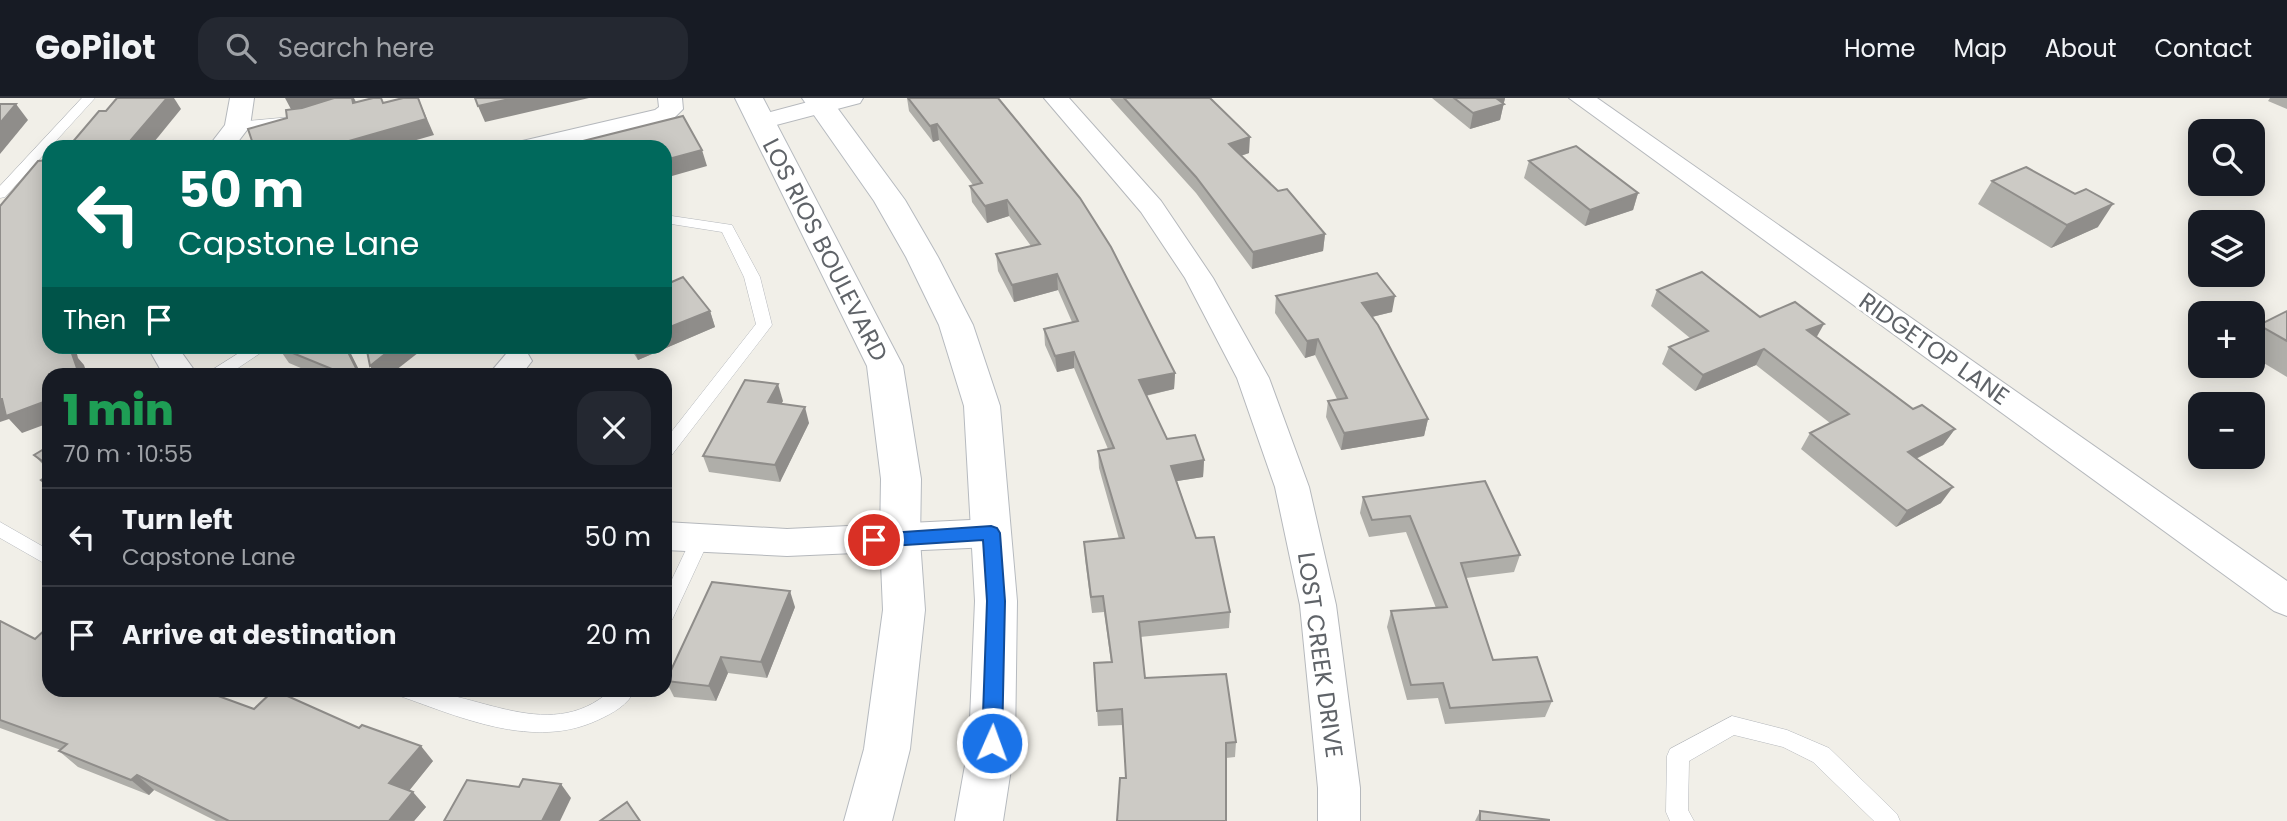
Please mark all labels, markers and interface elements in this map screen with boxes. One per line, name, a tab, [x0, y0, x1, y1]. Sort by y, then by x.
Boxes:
search box	[198, 17, 688, 80]
text: GoPilot	[35, 24, 156, 71]
icon: search	[222, 29, 260, 67]
text: Search here	[278, 30, 434, 66]
text: Home	[1844, 32, 1916, 65]
text: Map	[1954, 32, 2007, 65]
text: About	[2045, 32, 2116, 65]
text: Contact	[2154, 32, 2252, 65]
map controls	[2188, 119, 2265, 469]
button: search	[2188, 119, 2265, 196]
street label: LOS RIOS BOULEVARD	[755, 133, 896, 367]
text: 50 m	[178, 156, 304, 224]
icon: left	[63, 168, 154, 259]
button: layers	[2188, 210, 2265, 287]
text: Capstone Lane	[178, 221, 419, 266]
street label: RIDGETOP LANE	[1853, 285, 2016, 413]
icon: arrive	[140, 301, 178, 339]
button: +	[2188, 301, 2265, 378]
text: Then	[63, 302, 126, 338]
text: 1 min	[63, 381, 174, 440]
button: close	[577, 391, 651, 465]
button: −	[2188, 392, 2265, 469]
text: 70 m · 10:55	[63, 438, 193, 470]
text: Turn left	[122, 502, 233, 538]
pin	[844, 510, 904, 570]
icon: left	[63, 518, 101, 556]
text: 50 m	[585, 519, 651, 555]
icon: arrive	[855, 521, 893, 559]
text: Capstone Lane	[122, 541, 296, 573]
street label: LOST CREEK DRIVE	[1290, 550, 1351, 760]
icon: arrive	[63, 616, 101, 654]
text: Arrive at destination	[122, 617, 397, 653]
text: 20 m	[586, 617, 651, 653]
position arrow	[955, 706, 1029, 780]

